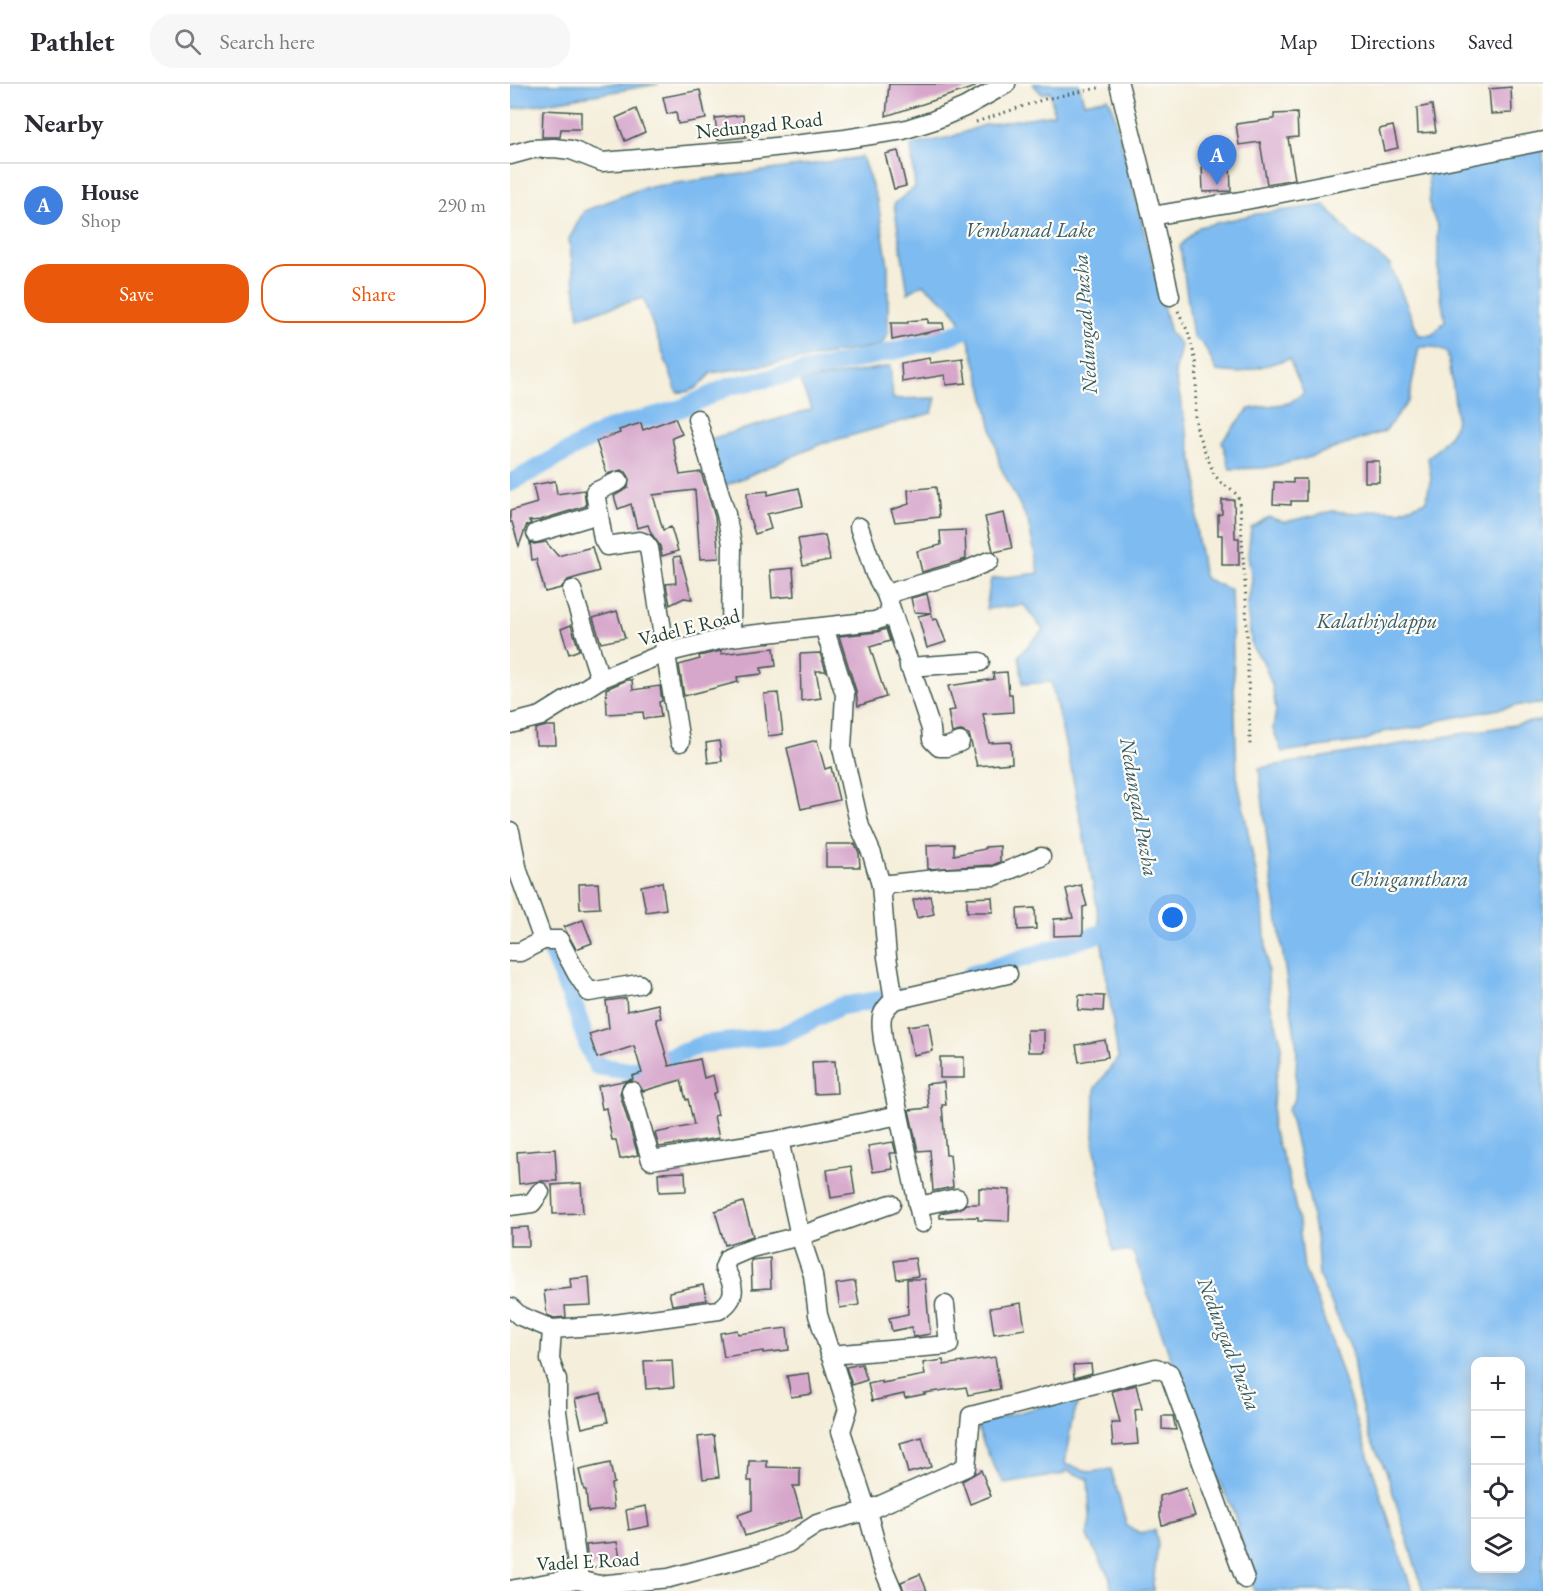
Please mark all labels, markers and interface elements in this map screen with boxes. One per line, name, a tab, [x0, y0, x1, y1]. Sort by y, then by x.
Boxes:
search box	[150, 14, 570, 68]
text: Pathlet	[30, 23, 114, 59]
icon: search	[171, 25, 204, 58]
text: Search here	[219, 27, 315, 56]
text: Map	[1280, 28, 1317, 55]
text: Directions	[1350, 28, 1435, 55]
text: Saved	[1468, 28, 1513, 55]
street label: Nedungad Road	[694, 105, 825, 145]
text: Nearby	[24, 106, 104, 140]
pin: A	[1198, 135, 1236, 185]
text: House	[81, 178, 139, 207]
text: A	[36, 192, 51, 218]
text: 290 m	[438, 192, 486, 218]
text: Shop	[81, 207, 121, 233]
water label: Vembanad Lake	[965, 216, 1096, 243]
water label: Nedungad Puzha	[1066, 253, 1103, 396]
button: Save	[24, 264, 249, 323]
button: Share	[261, 264, 486, 323]
street label: Vadel E Road	[636, 602, 743, 652]
water label: Kalathiydappu	[1315, 607, 1438, 634]
water label: Nedungad Puzha	[1114, 734, 1165, 879]
water label: Chingamthara	[1350, 865, 1468, 892]
your location	[1158, 903, 1187, 932]
water label: Nedungad Puzha	[1191, 1272, 1267, 1414]
map controls	[1471, 1357, 1525, 1573]
button: +	[1471, 1357, 1525, 1411]
button: −	[1471, 1411, 1525, 1465]
button: locate	[1471, 1465, 1525, 1519]
button: layers	[1471, 1519, 1525, 1573]
street label: Vadel E Road	[536, 1545, 641, 1577]

